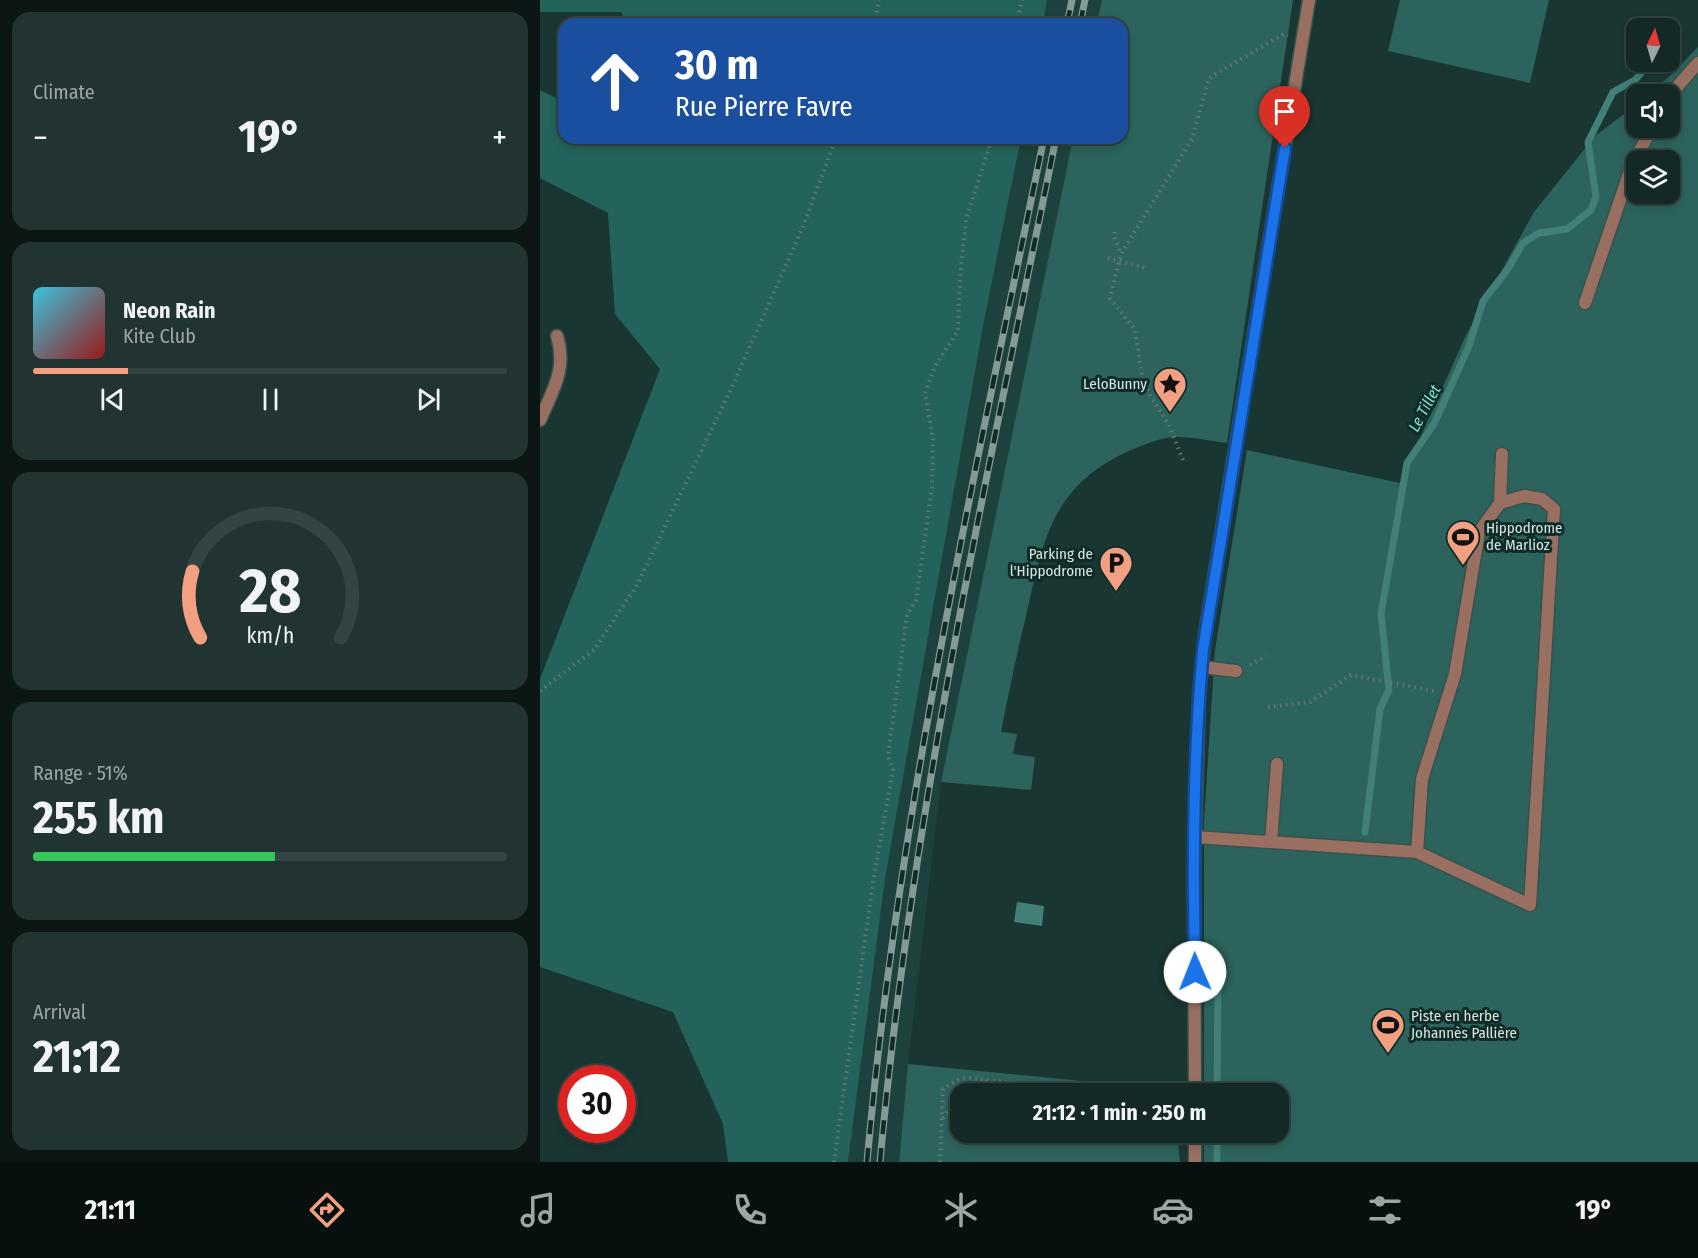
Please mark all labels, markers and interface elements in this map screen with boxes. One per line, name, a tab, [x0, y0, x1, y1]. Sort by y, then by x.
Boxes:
north arrow	[1626, 18, 1680, 72]
map controls	[1626, 18, 1680, 204]
text: 30 m	[675, 40, 759, 90]
icon: ahead	[576, 42, 654, 120]
text: Climate	[33, 80, 95, 104]
button: sound	[1626, 84, 1680, 138]
pin	[1259, 86, 1310, 148]
text: Rue Pierre Favre	[675, 91, 853, 123]
icon: arrive	[1268, 95, 1301, 128]
text: 19°	[238, 110, 302, 164]
text: −	[33, 118, 48, 158]
text: +	[492, 118, 507, 158]
button: layers	[1626, 150, 1680, 204]
text: Neon Rain	[123, 297, 216, 324]
text: Kite Club	[123, 324, 196, 348]
place icon: LeloBunny	[1152, 366, 1188, 413]
place label: LeloBunny	[1083, 375, 1147, 393]
water label: Le Tillet	[1404, 381, 1445, 435]
icon: previous	[96, 383, 129, 416]
icon: pause	[254, 383, 287, 416]
icon: next	[412, 383, 445, 416]
sports icon: Hippodrome de Marlioz	[1445, 519, 1481, 566]
place label: Hippodrome de Marlioz	[1486, 519, 1562, 554]
place label: Parking de l'Hippodrome	[1010, 545, 1093, 580]
parking icon: Parking de l'Hippodrome	[1098, 545, 1134, 592]
text: 28	[238, 554, 301, 629]
text: km/h	[246, 623, 294, 649]
text: Range · 51%	[33, 761, 128, 785]
text: 255 km	[33, 791, 164, 845]
position arrow	[1163, 940, 1227, 1004]
text: Arrival	[33, 1000, 86, 1024]
sports icon: Piste en herbe Johannès Pallière	[1370, 1007, 1406, 1054]
place label: Piste en herbe Johannès Pallière	[1411, 1007, 1517, 1042]
text: 21:12	[33, 1030, 121, 1084]
speed limit sign: 30	[558, 1065, 636, 1143]
text: 21:12 · 1 min · 250 m	[1033, 1099, 1206, 1126]
icon: directions	[306, 1189, 348, 1231]
icon: music	[517, 1189, 559, 1231]
icon: phone	[729, 1189, 771, 1231]
icon: climate	[940, 1189, 982, 1231]
icon: car	[1152, 1189, 1194, 1231]
icon: filters	[1364, 1189, 1406, 1231]
text: 21:11	[85, 1194, 136, 1226]
text: 19°	[1575, 1194, 1613, 1226]

